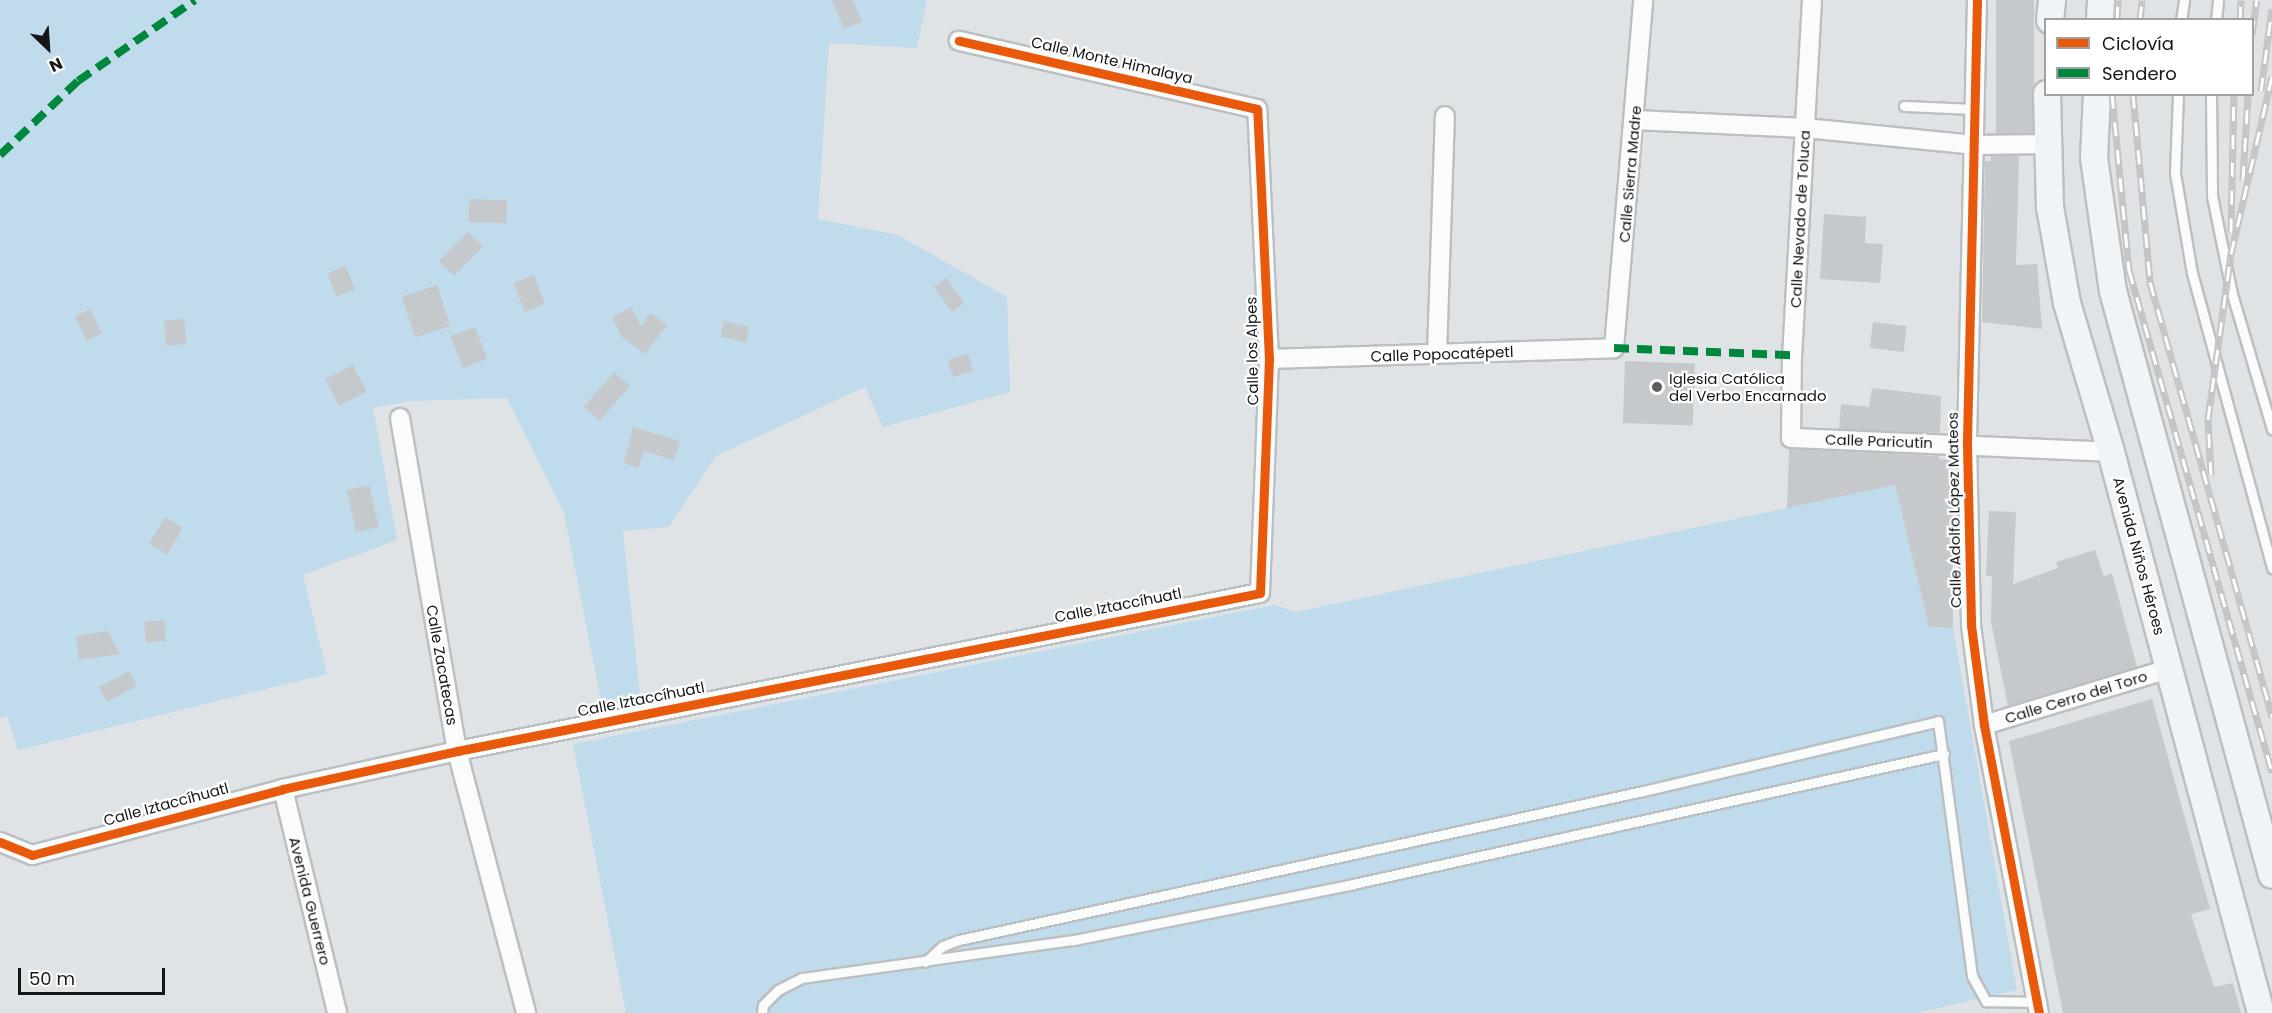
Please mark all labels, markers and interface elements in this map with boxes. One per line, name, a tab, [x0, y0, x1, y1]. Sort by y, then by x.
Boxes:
north arrow	[18, 18, 78, 78]
legend	[2044, 18, 2254, 96]
text: Ciclovía	[2102, 31, 2174, 56]
street label: Calle Monte Himalaya	[1029, 33, 1195, 87]
text: N	[46, 52, 66, 78]
text: Sendero	[2102, 61, 2177, 86]
street label: Calle Sierra Madre	[1615, 105, 1645, 243]
street label: Calle Nevado de Toluca	[1786, 130, 1814, 308]
street label: Calle los Alpes	[1242, 297, 1262, 405]
street label: Calle Popocatépetl	[1370, 343, 1514, 365]
place label: Iglesia Católica del Verbo Encarnado	[1669, 369, 1827, 404]
marker: Iglesia Católica del Verbo Encarnado	[1650, 380, 1664, 394]
street label: Calle Adolfo López Mateos	[1943, 412, 1965, 608]
street label: Calle Paricutín	[1825, 430, 1933, 452]
street label: Avenida Niños Héroes	[2109, 475, 2169, 637]
street label: Calle Iztaccíhuatl	[1053, 584, 1183, 626]
street label: Calle Zacatecas	[423, 603, 461, 727]
street label: Calle Cerro del Toro	[2003, 667, 2149, 727]
street label: Calle Iztaccíhuatl	[576, 678, 706, 720]
street label: Calle Iztaccíhuatl	[101, 779, 231, 829]
street label: Avenida Guerrero	[285, 835, 335, 967]
scale bar	[21, 956, 168, 994]
text: 50 m	[29, 966, 75, 991]

